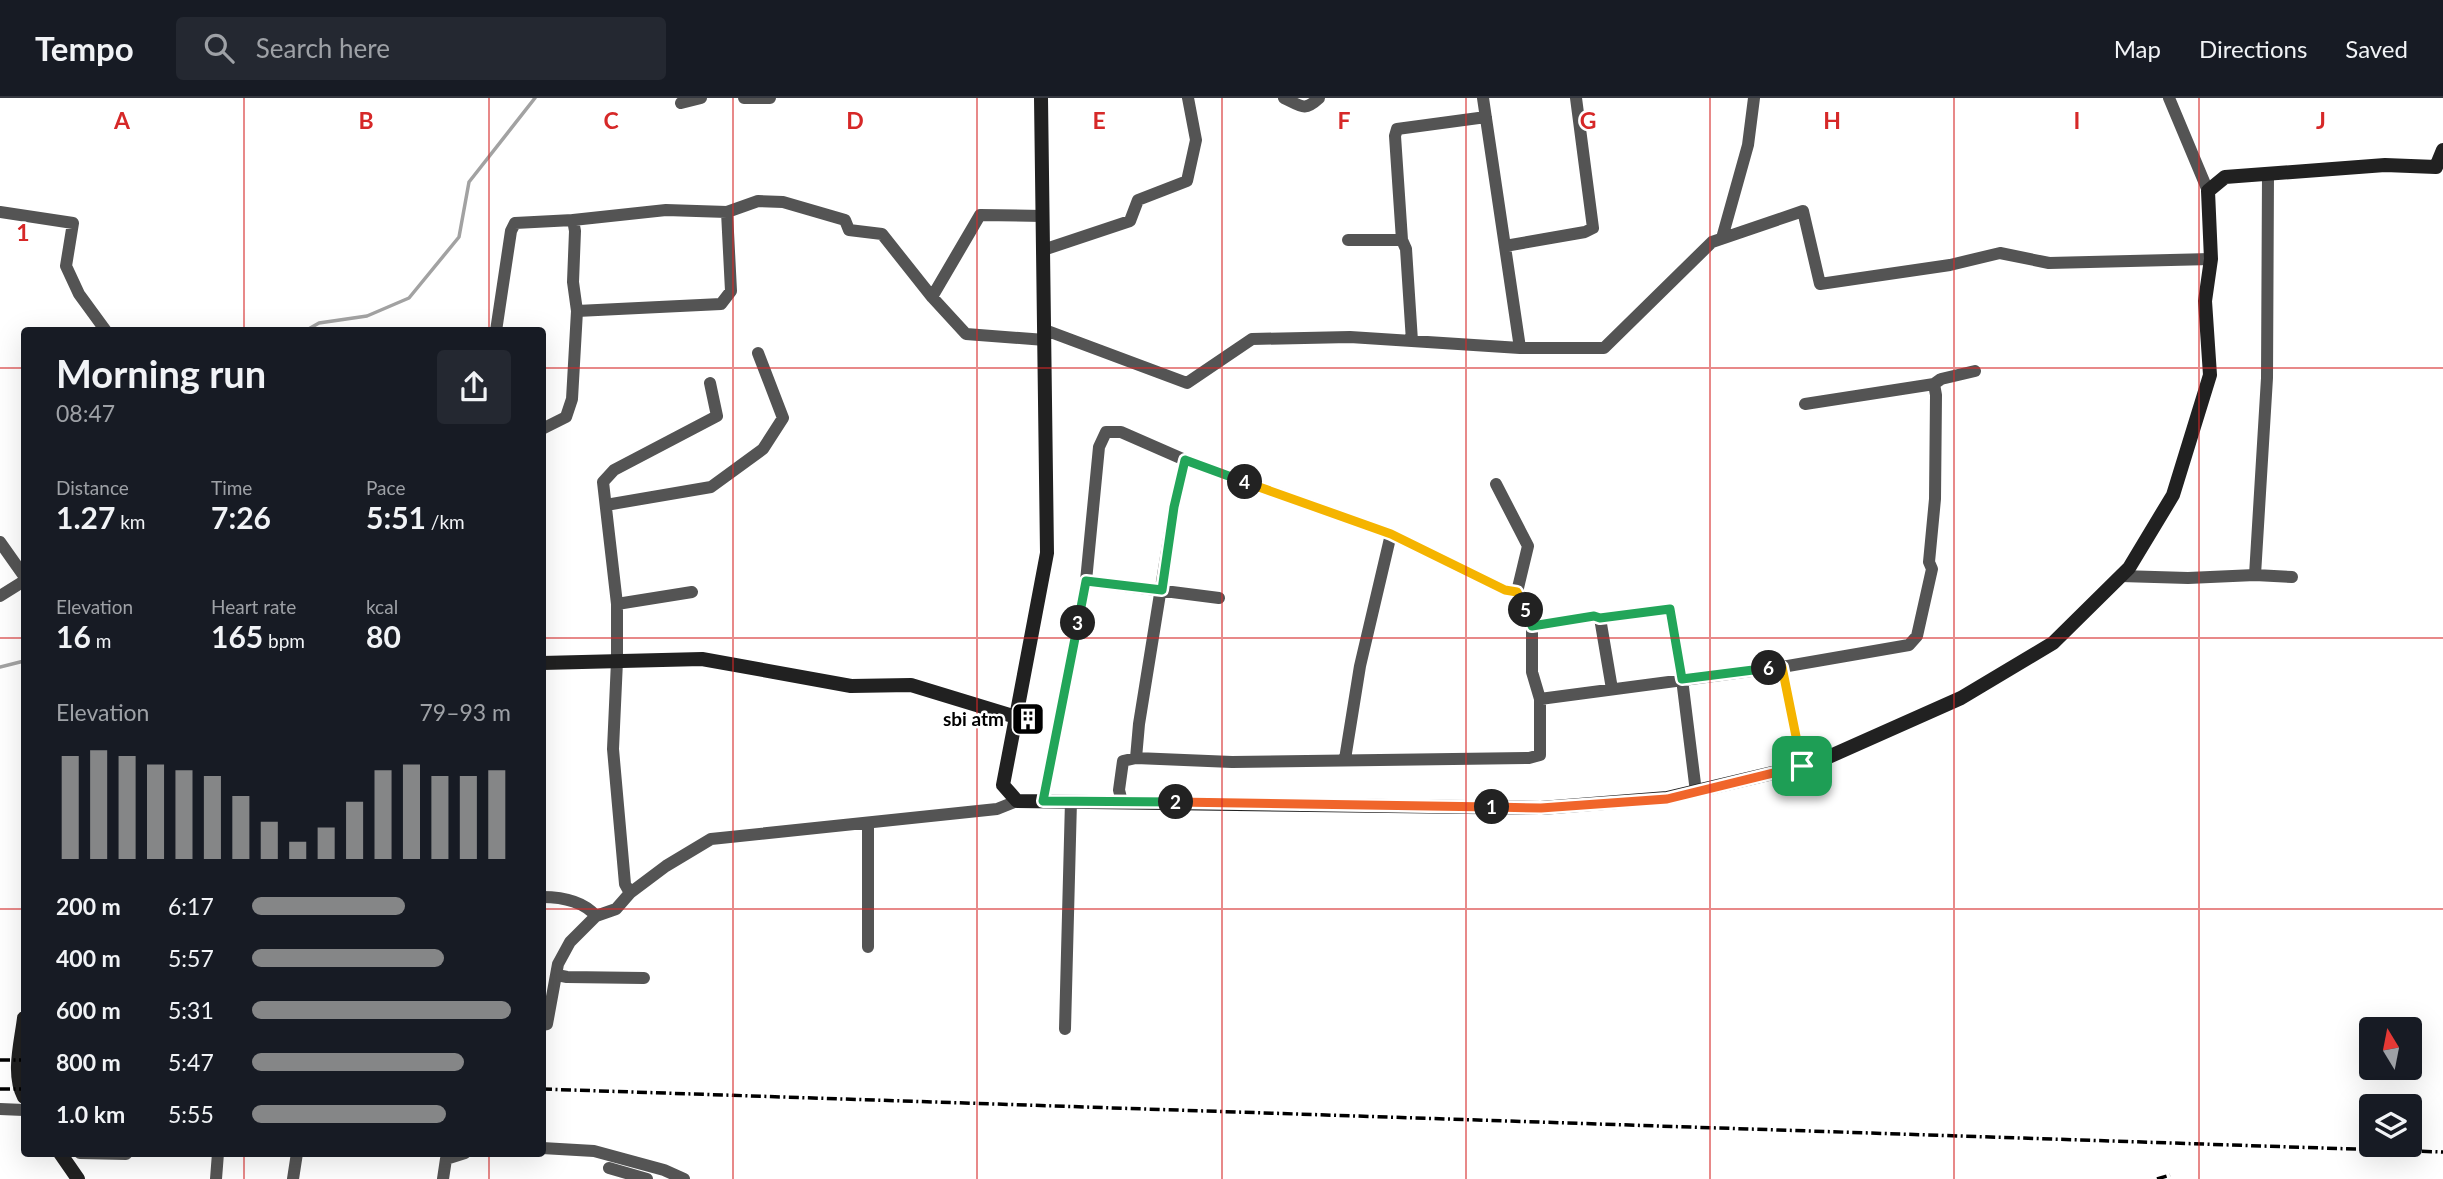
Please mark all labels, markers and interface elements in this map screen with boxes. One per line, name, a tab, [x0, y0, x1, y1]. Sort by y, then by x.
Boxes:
search box	[176, 17, 666, 80]
text: Tempo	[35, 28, 134, 68]
icon: search	[200, 29, 238, 67]
text: Search here	[256, 32, 390, 64]
text: Map	[2114, 34, 2161, 63]
text: Directions	[2199, 34, 2307, 63]
text: Saved	[2345, 34, 2408, 63]
text: A	[113, 106, 131, 134]
text: B	[358, 106, 374, 134]
text: C	[603, 106, 619, 134]
text: D	[846, 106, 864, 134]
text: E	[1092, 106, 1106, 134]
text: F	[1337, 106, 1351, 134]
text: G	[1580, 106, 1596, 134]
text: H	[1823, 106, 1841, 134]
text: I	[2074, 106, 2080, 134]
text: J	[2316, 106, 2326, 134]
text: 1	[16, 218, 30, 246]
text: Morning run	[56, 350, 266, 396]
button: share	[437, 350, 511, 424]
text: 08:47	[56, 399, 115, 427]
pin: 4	[1228, 464, 1262, 500]
text: 4	[1239, 470, 1250, 493]
text: Distance	[56, 476, 129, 499]
text: Time	[211, 476, 252, 499]
text: Pace	[366, 476, 405, 499]
text: 1.27	[56, 499, 115, 535]
text: 7:26	[211, 499, 271, 535]
text: 5:51	[366, 499, 426, 535]
text: km	[115, 510, 145, 533]
text: /km	[426, 510, 465, 533]
pin: 5	[1508, 592, 1544, 628]
text: Elevation	[56, 595, 133, 618]
text: Heart rate	[211, 595, 296, 618]
text: kcal	[366, 595, 398, 618]
text: 5	[1520, 598, 1531, 621]
pin: 3	[1060, 606, 1096, 640]
text: 3	[1072, 611, 1083, 634]
text: 16	[56, 618, 91, 654]
text: 165	[211, 618, 263, 654]
text: 80	[366, 618, 401, 654]
text: m	[91, 629, 111, 652]
text: bpm	[263, 629, 305, 652]
pin: 6	[1752, 650, 1786, 686]
text: 6	[1763, 656, 1774, 679]
text: Elevation	[56, 698, 149, 726]
text: 79–93 m	[419, 698, 511, 726]
building icon: sbi atm	[1009, 700, 1047, 738]
place label: sbi atm	[943, 707, 1004, 730]
pin	[1772, 736, 1832, 796]
icon: arrive	[1783, 747, 1821, 785]
pin: 2	[1158, 784, 1194, 820]
text: 2	[1170, 790, 1181, 813]
pin: 1	[1474, 790, 1510, 824]
text: 1	[1486, 795, 1497, 818]
text: 200 m	[56, 892, 121, 920]
text: 6:17	[168, 892, 214, 920]
text: 400 m	[56, 944, 121, 972]
text: 5:57	[168, 944, 214, 972]
text: 600 m	[56, 996, 121, 1024]
text: 5:31	[168, 996, 214, 1024]
north arrow	[2359, 1017, 2422, 1080]
map controls	[2359, 1017, 2422, 1157]
text: 800 m	[56, 1048, 121, 1076]
text: 5:47	[168, 1048, 214, 1076]
button: layers	[2359, 1094, 2422, 1157]
text: 1.0 km	[56, 1100, 125, 1128]
text: 5:55	[168, 1100, 214, 1128]

